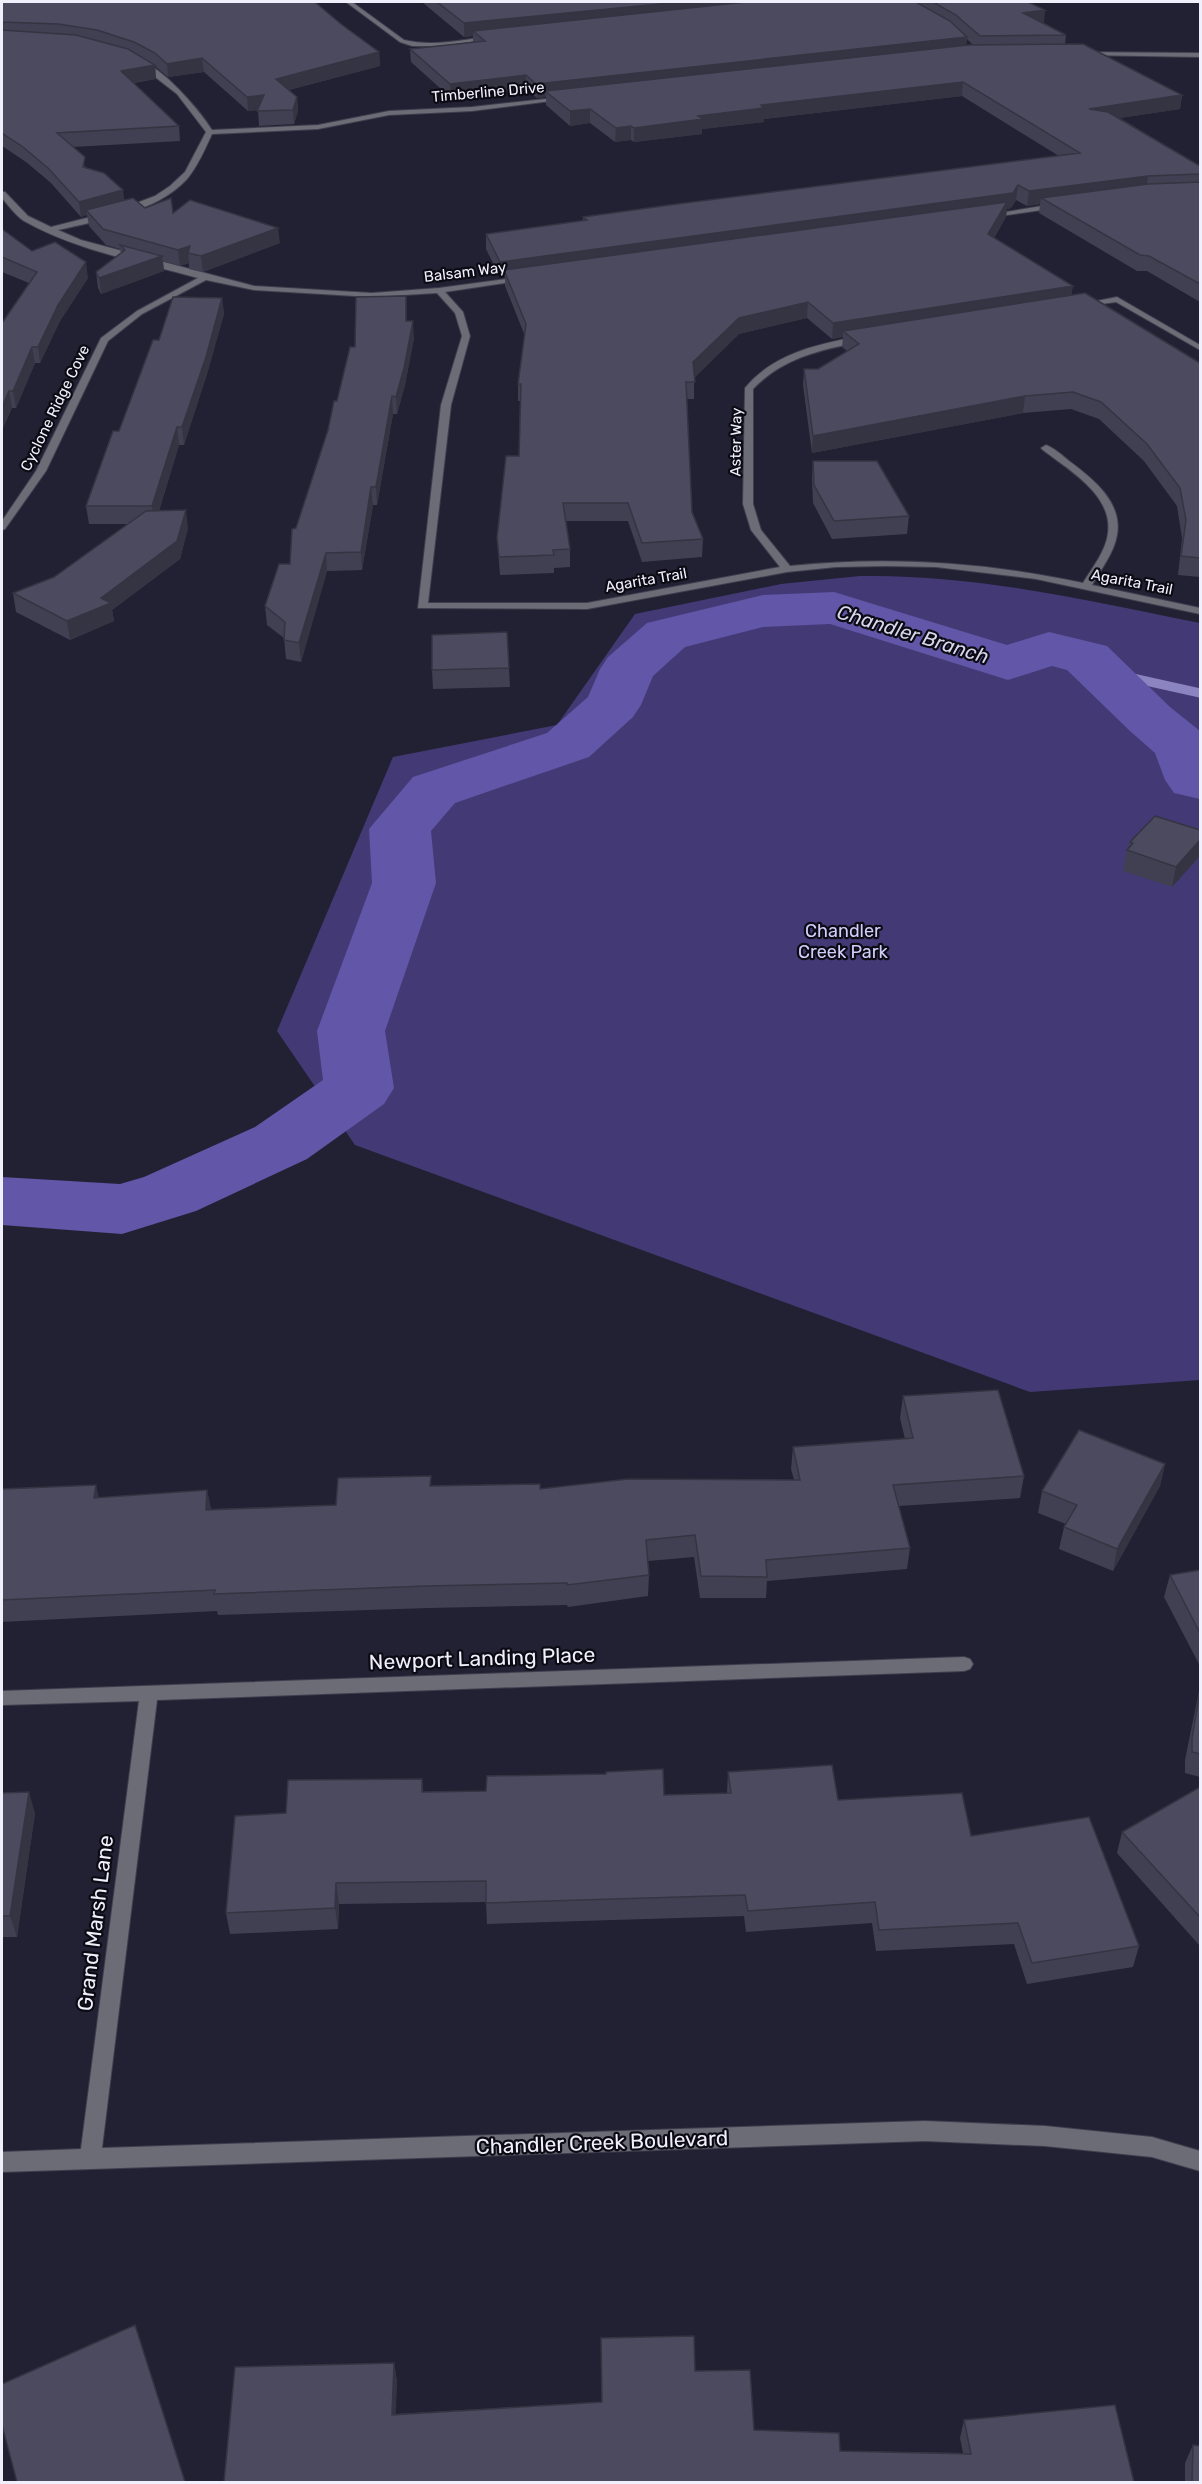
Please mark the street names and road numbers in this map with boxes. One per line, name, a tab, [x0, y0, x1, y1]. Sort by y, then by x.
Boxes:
street label: Timberline Drive	[431, 78, 545, 106]
street label: Balsam Way	[423, 258, 507, 286]
street label: Cyclone Ridge Cove	[17, 342, 93, 474]
street label: Aster Way	[726, 407, 746, 477]
street label: Agarita Trail	[604, 564, 688, 596]
street label: Agarita Trail	[1090, 565, 1174, 599]
street label: Newport Landing Place	[368, 1642, 596, 1674]
street label: Grand Marsh Lane	[72, 1834, 118, 2012]
street label: Chandler Creek Boulevard	[475, 2125, 729, 2159]

